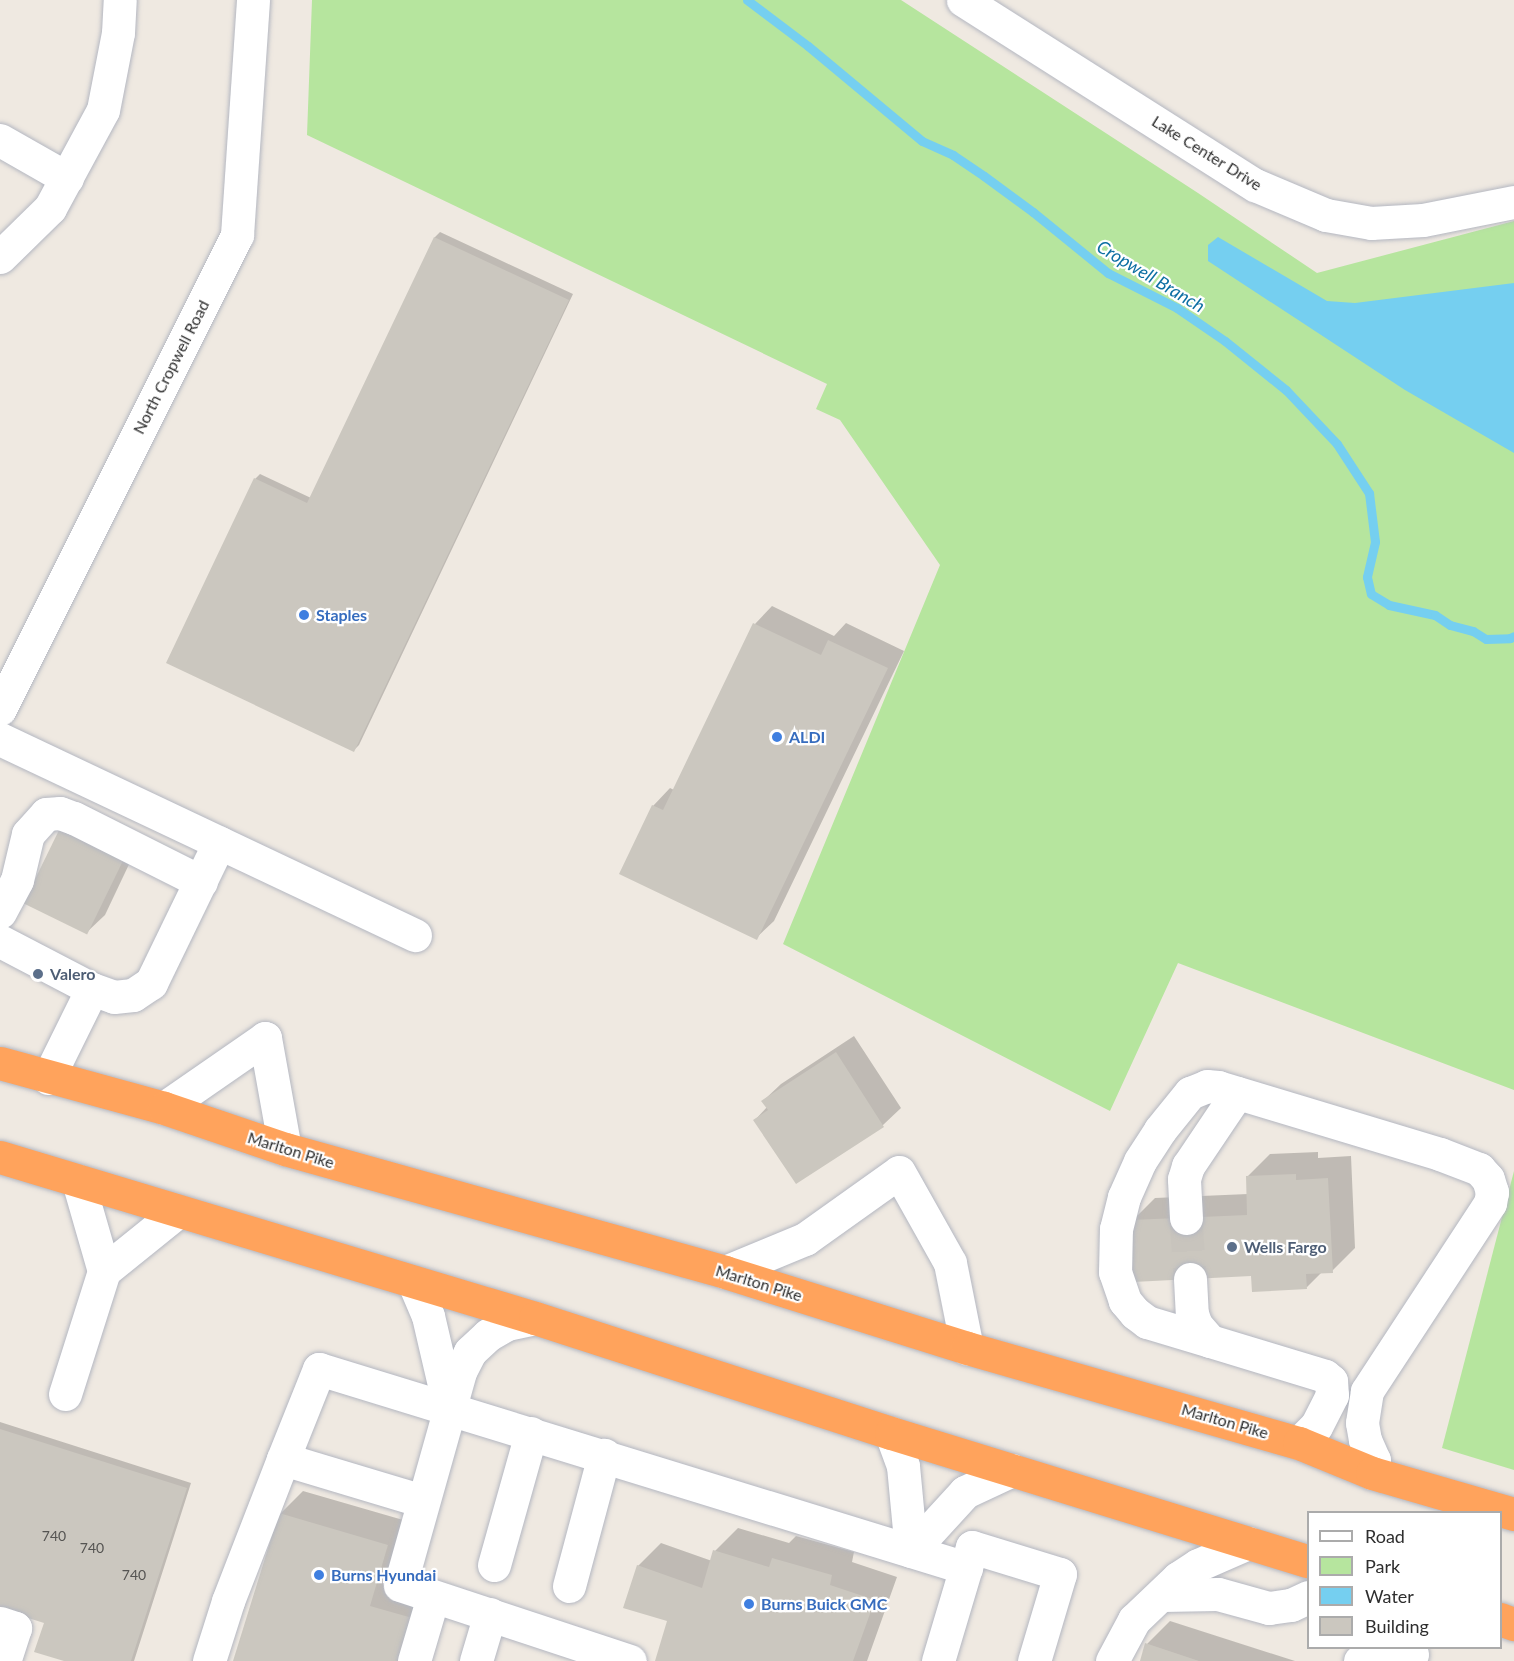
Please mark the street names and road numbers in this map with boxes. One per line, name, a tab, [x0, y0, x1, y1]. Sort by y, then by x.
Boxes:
street label: Lake Center Drive	[1148, 111, 1266, 195]
street label: North Cropwell Road	[129, 297, 213, 437]
street label: Marlton Pike	[245, 1128, 337, 1172]
street label: Marlton Pike	[713, 1261, 805, 1305]
street label: Marlton Pike	[1179, 1399, 1271, 1443]

